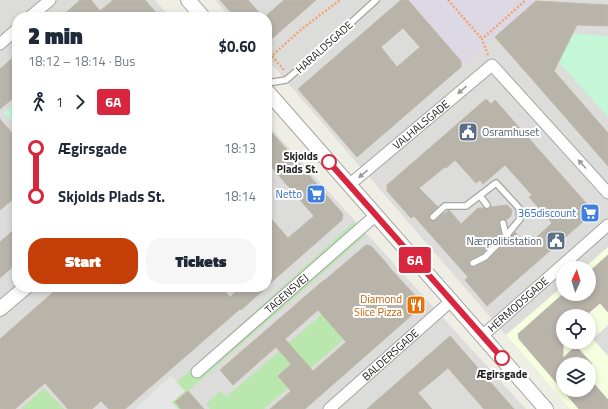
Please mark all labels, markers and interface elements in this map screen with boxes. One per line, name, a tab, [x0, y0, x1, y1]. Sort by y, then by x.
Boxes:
street label: HARALDSGADE	[292, 17, 356, 77]
text: 2 min	[28, 19, 83, 53]
text: $0.60	[219, 35, 256, 58]
text: 18:12 – 18:14 · Bus	[28, 51, 135, 71]
one-way arrow	[457, 85, 467, 94]
icon: walk	[28, 91, 50, 113]
icon: forward	[69, 91, 91, 113]
text: 6A	[105, 91, 122, 112]
text: 1	[56, 92, 63, 112]
street label: VALHALSGADE	[389, 96, 453, 153]
public building icon: Osramhuset	[457, 121, 479, 143]
place label: Osramhuset	[482, 124, 539, 140]
text: Ægirsgade	[58, 137, 127, 160]
text: 18:13	[224, 138, 256, 158]
place label: Skjolds Plads St.	[277, 148, 318, 177]
marker: Skjolds Plads St.	[321, 154, 337, 170]
one-way arrow	[577, 159, 587, 169]
one-way arrow	[357, 169, 368, 178]
supermarket icon: Netto	[305, 183, 327, 205]
text: Skjolds Plads St.	[58, 185, 165, 208]
text: 18:14	[224, 186, 256, 206]
place label: Netto	[276, 186, 302, 202]
supermarket icon: 365discount	[579, 202, 601, 224]
place label: 365discount	[518, 205, 576, 221]
public building icon: Nærpolitistation	[545, 230, 567, 252]
place label: Nærpolitistation	[467, 233, 542, 249]
button: Start	[28, 238, 138, 284]
button: Tickets	[146, 238, 256, 284]
line badge: 6A	[397, 247, 433, 273]
text: 6A	[407, 249, 423, 270]
north arrow	[556, 261, 596, 301]
map controls	[556, 261, 596, 397]
street label: TAGENSVEJ	[261, 270, 312, 317]
street label: HERMODSGADE	[484, 273, 552, 336]
place label: Diamond Slice Pizza	[354, 291, 402, 320]
restaurant icon: Diamond Slice Pizza	[405, 294, 427, 316]
button: locate	[556, 309, 596, 349]
street label: BALDERSGADE	[359, 325, 422, 384]
marker: Ægirsgade	[494, 350, 510, 366]
button: layers	[556, 357, 596, 397]
place label: Ægirsgade	[477, 366, 528, 382]

